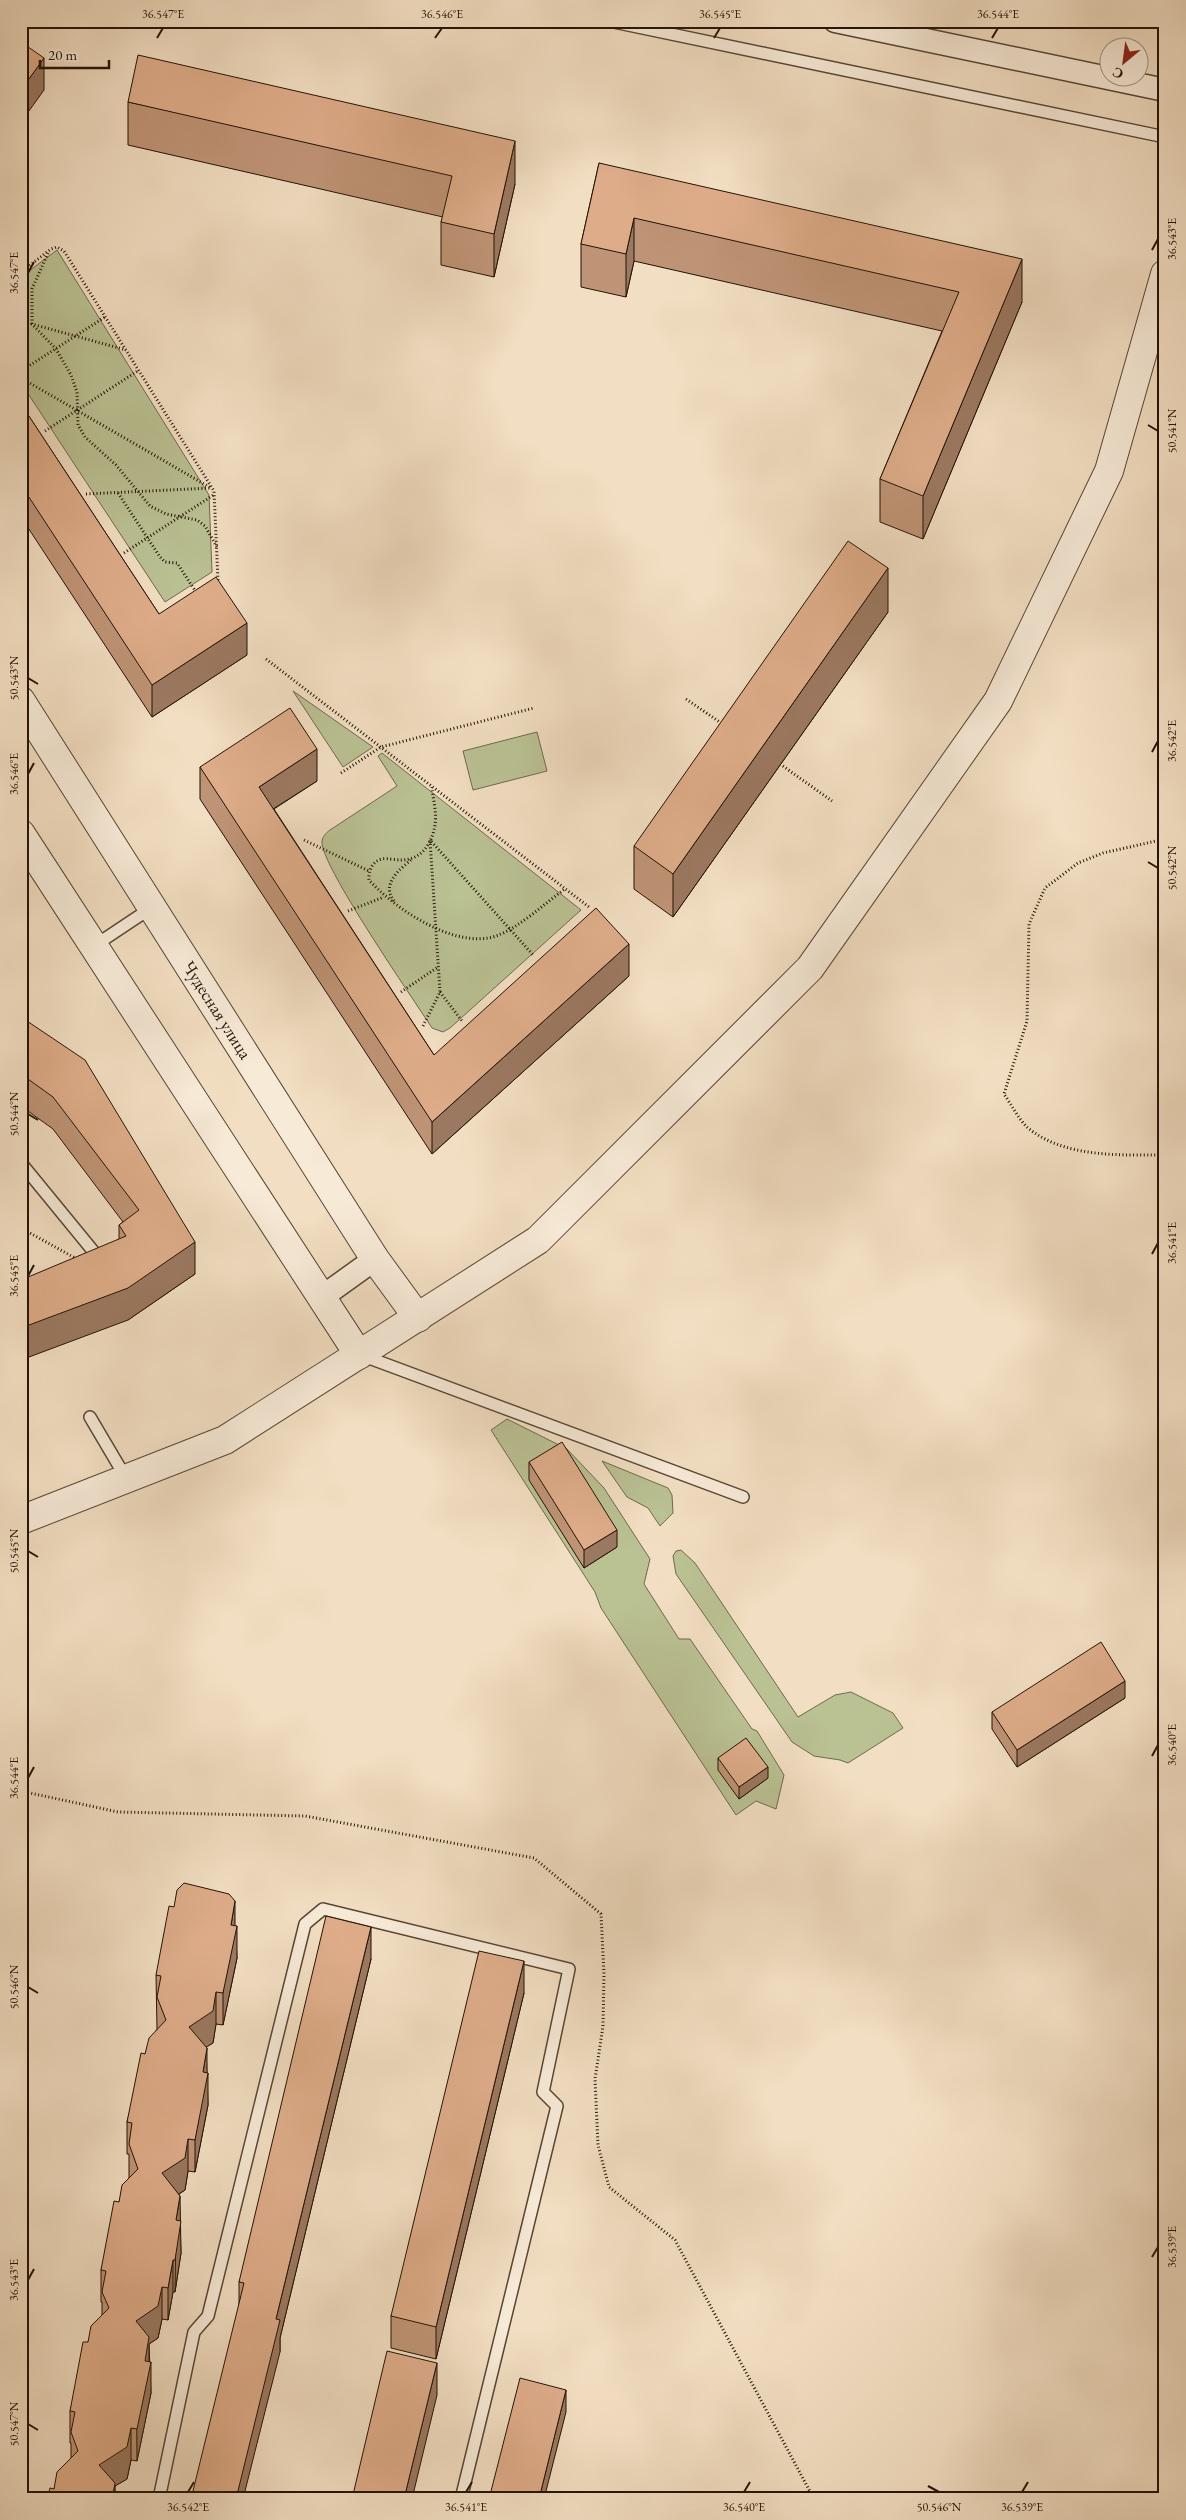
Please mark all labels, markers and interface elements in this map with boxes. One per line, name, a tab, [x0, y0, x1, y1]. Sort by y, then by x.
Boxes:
text: 36.547°E	[142, 6, 184, 22]
text: 36.546°E	[421, 6, 463, 22]
text: 36.545°E	[699, 6, 741, 22]
text: 36.544°E	[977, 6, 1019, 22]
scale bar	[40, 38, 109, 70]
north arrow	[1098, 38, 1148, 88]
text: 20 m	[48, 45, 77, 64]
text: С	[1109, 63, 1126, 84]
text: 36.543°E	[1164, 218, 1180, 260]
text: 36.547°E	[6, 252, 22, 294]
text: 50.541°N	[1164, 408, 1180, 453]
text: 50.543°N	[6, 655, 22, 700]
text: 36.542°E	[1164, 720, 1180, 762]
text: 36.546°E	[6, 753, 22, 795]
text: 50.542°N	[1164, 845, 1180, 890]
street label: Чудесная улица	[178, 956, 258, 1064]
text: 50.544°N	[6, 1091, 22, 1136]
text: 36.541°E	[1164, 1222, 1180, 1264]
text: 36.545°E	[6, 1255, 22, 1297]
text: 50.545°N	[6, 1528, 22, 1573]
text: 36.540°E	[1164, 1724, 1180, 1766]
text: 36.544°E	[6, 1757, 22, 1799]
text: 50.546°N	[6, 1964, 22, 2009]
text: 36.539°E	[1164, 2226, 1180, 2268]
text: 36.543°E	[6, 2259, 22, 2301]
text: 50.547°N	[6, 2401, 22, 2446]
text: 36.542°E	[167, 2499, 209, 2515]
text: 36.541°E	[445, 2499, 487, 2515]
text: 36.540°E	[723, 2499, 765, 2515]
text: 50.546°N	[917, 2499, 962, 2515]
text: 36.539°E	[1001, 2499, 1043, 2515]

